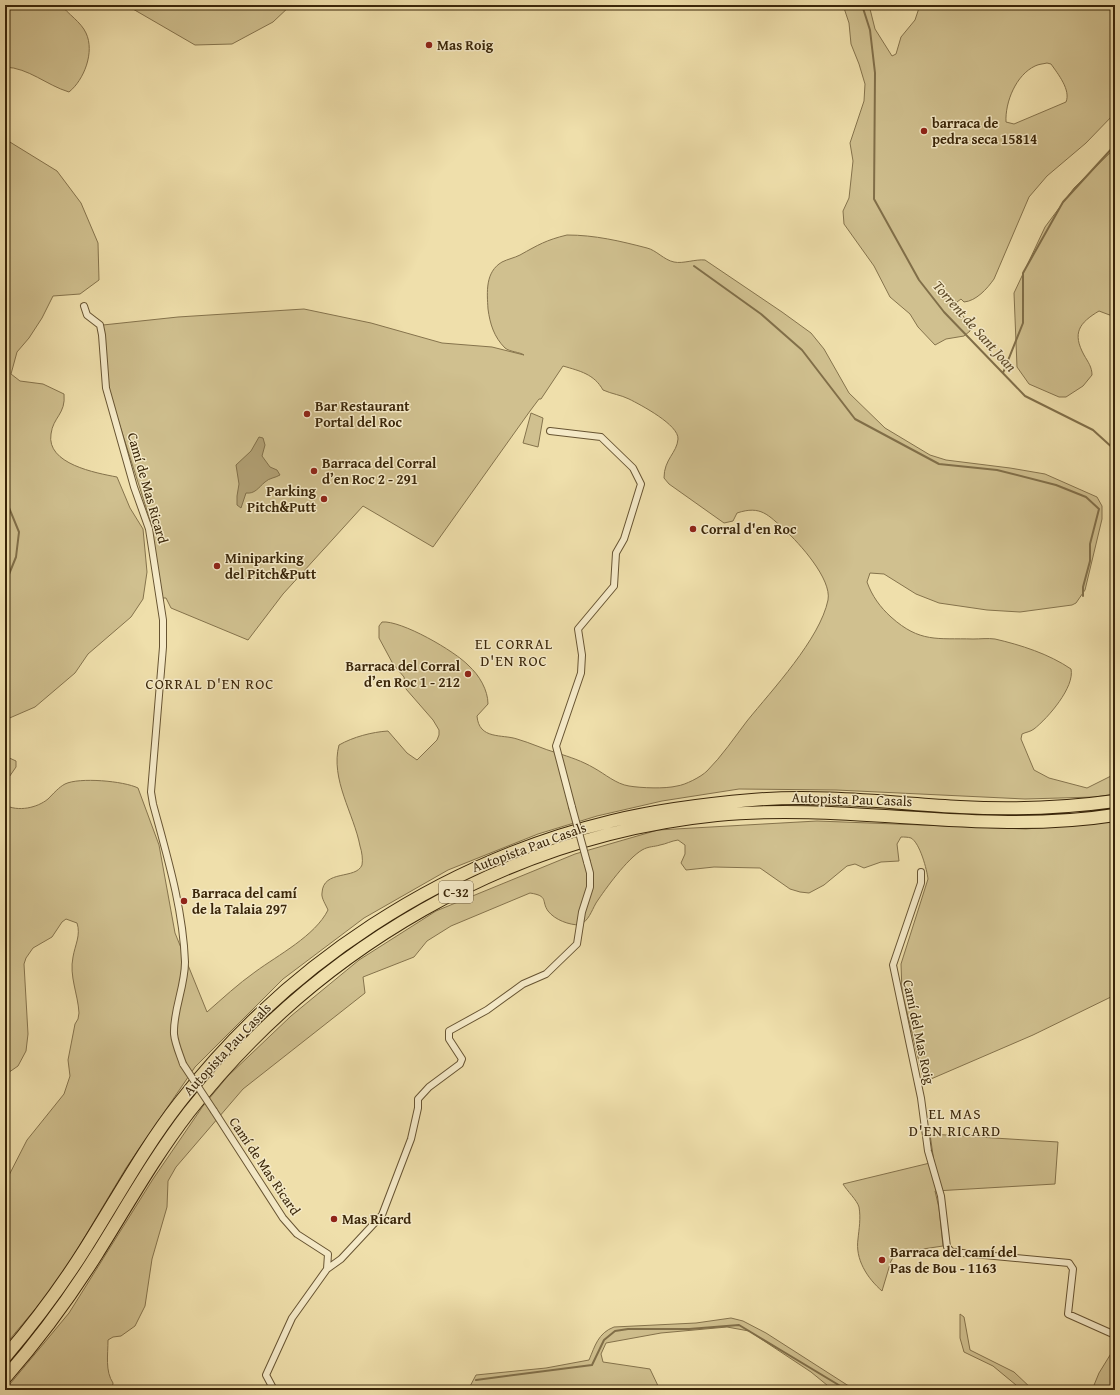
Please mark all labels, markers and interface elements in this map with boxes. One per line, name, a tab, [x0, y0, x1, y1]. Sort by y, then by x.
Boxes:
place label: Mas Roig	[437, 35, 494, 55]
marker: Mas Roig	[424, 40, 434, 50]
place label: barraca de pedra seca 15814	[932, 113, 1037, 149]
marker: barraca de pedra seca 15814	[919, 126, 929, 136]
water label: Torrent de Sant Joan	[928, 276, 1022, 377]
place label: Bar Restaurant Portal del Roc	[315, 396, 410, 432]
marker: Bar Restaurant Portal del Roc	[302, 409, 312, 419]
street label: Camí de Mas Ricard	[123, 430, 174, 546]
place label: Barraca del Corral d’en Roc 2 - 291	[322, 453, 437, 489]
marker: Barraca del Corral d’en Roc 2 - 291	[309, 466, 319, 476]
place label: Parking Pitch&Putt	[247, 481, 317, 517]
marker: Parking Pitch&Putt	[319, 494, 329, 504]
place label: Corral d'en Roc	[701, 519, 797, 539]
marker: Corral d'en Roc	[688, 524, 698, 534]
place label: Miniparking del Pitch&Putt	[225, 548, 317, 584]
marker: Miniparking del Pitch&Putt	[212, 561, 222, 571]
district label: EL CORRAL D'EN ROC	[475, 633, 553, 671]
place label: Barraca del Corral d’en Roc 1 - 212	[346, 656, 461, 692]
marker: Barraca del Corral d’en Roc 1 - 212	[463, 669, 473, 679]
district label: CORRAL D'EN ROC	[146, 673, 274, 694]
street label: Autopista Pau Casals	[791, 787, 913, 811]
street label: Autopista Pau Casals	[469, 817, 589, 877]
road number: C-32	[439, 881, 473, 903]
place label: Barraca del camí de la Talaia 297	[192, 883, 297, 919]
marker: Barraca del camí de la Talaia 297	[179, 896, 189, 906]
street label: Camí del Mas Roig	[898, 978, 940, 1086]
street label: Autopista Pau Casals	[179, 998, 275, 1100]
district label: EL MAS D'EN RICARD	[909, 1103, 1001, 1141]
street label: Camí de Mas Ricard	[225, 1113, 306, 1219]
place label: Mas Ricard	[342, 1209, 411, 1229]
marker: Mas Ricard	[329, 1214, 339, 1224]
place label: Barraca del camí del Pas de Bou - 1163	[890, 1242, 1018, 1278]
marker: Barraca del camí del Pas de Bou - 1163	[877, 1255, 887, 1265]

